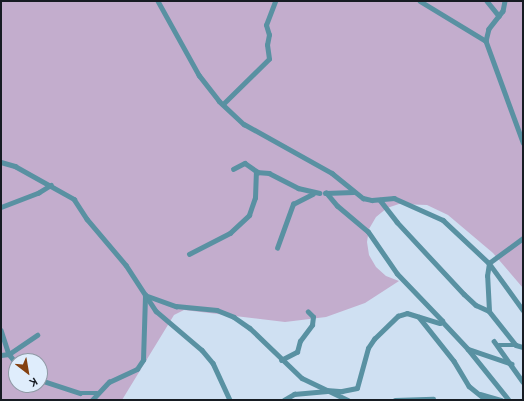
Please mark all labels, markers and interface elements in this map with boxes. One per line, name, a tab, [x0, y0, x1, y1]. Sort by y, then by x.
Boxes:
north arrow	[8, 353, 48, 393]
text: K	[27, 375, 40, 389]

